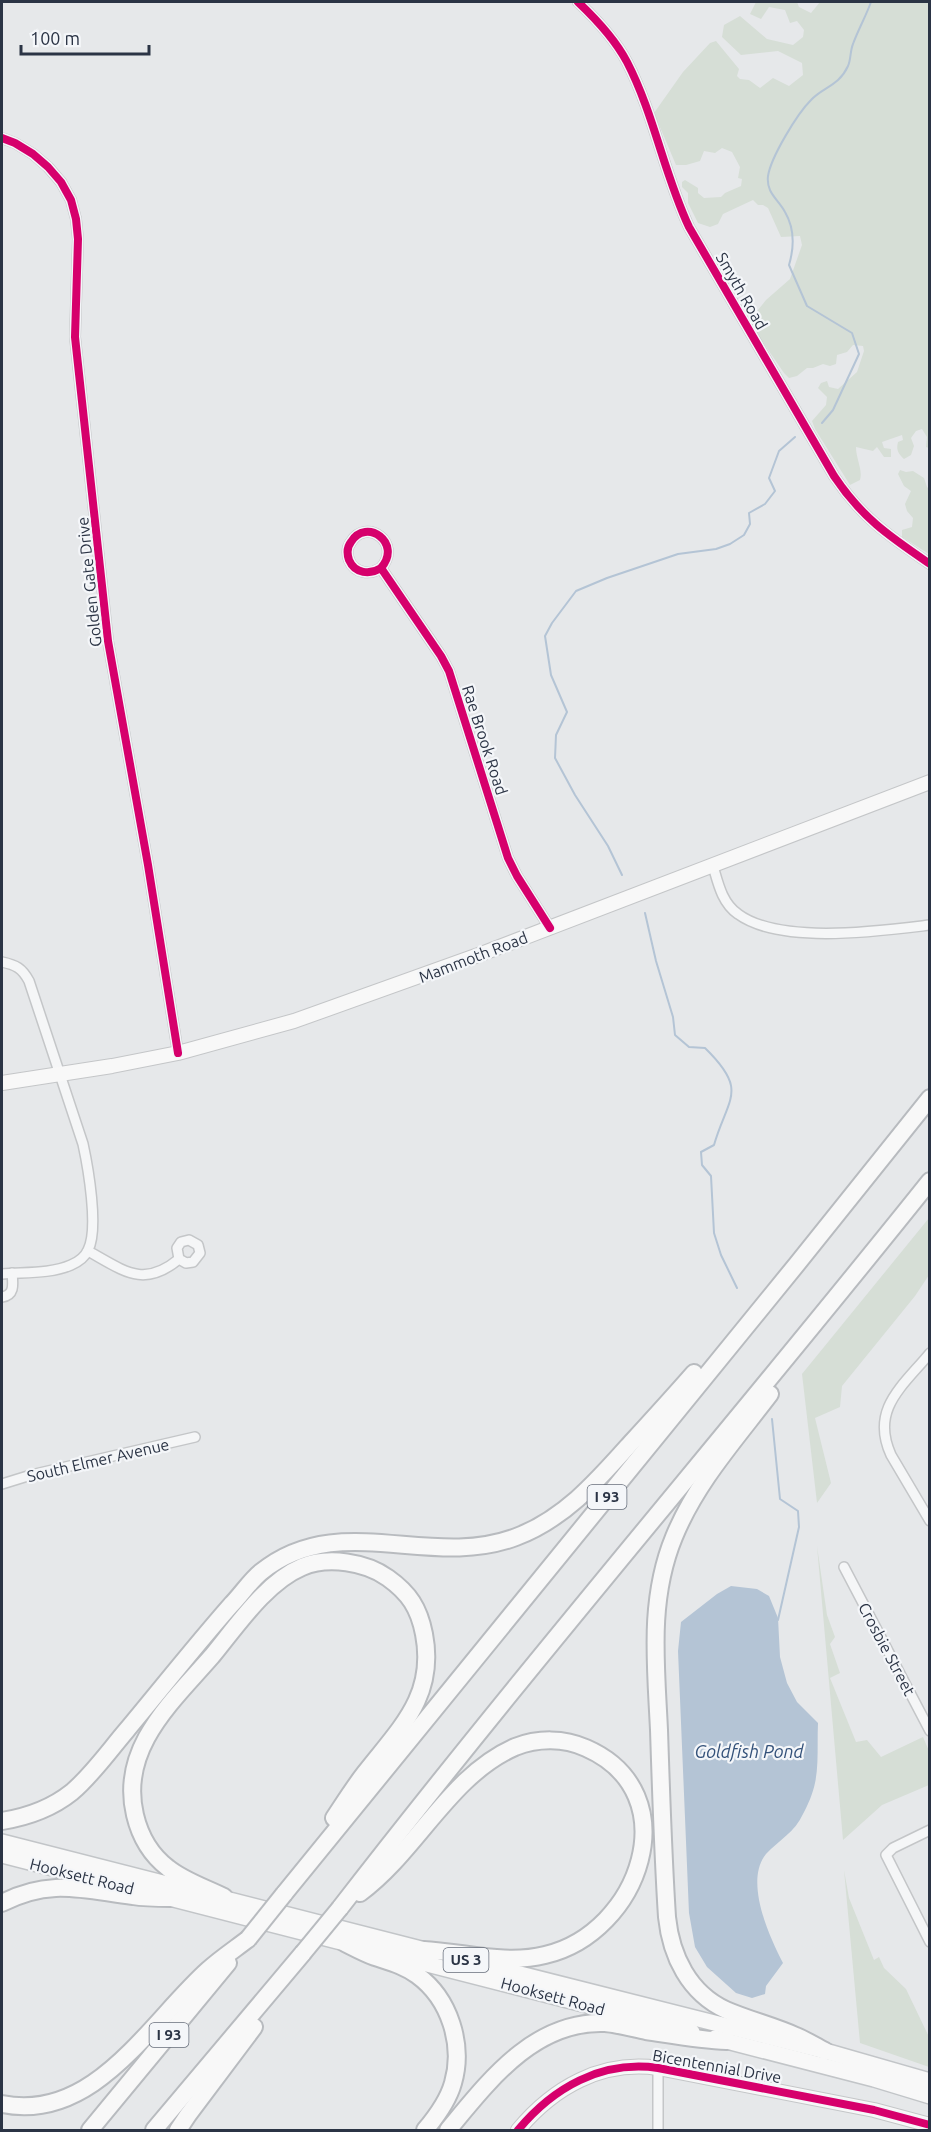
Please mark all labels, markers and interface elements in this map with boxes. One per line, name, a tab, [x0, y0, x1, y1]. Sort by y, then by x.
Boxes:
scale bar	[21, 18, 148, 56]
text: 100 m	[30, 28, 80, 48]
street label: Smyth Road	[713, 249, 771, 333]
street label: Golden Gate Drive	[73, 516, 105, 648]
street label: Rae Brook Road	[459, 683, 511, 797]
street label: Mammoth Road	[416, 928, 530, 986]
street label: South Elmer Avenue	[25, 1435, 171, 1485]
road number: I 93	[588, 1485, 626, 1509]
street label: Crosbie Street	[855, 1599, 919, 1699]
water label: Goldfish Pond	[694, 1741, 805, 1762]
street label: Hooksett Road	[28, 1854, 136, 1898]
road number: US 3	[444, 1948, 488, 1972]
street label: Hooksett Road	[499, 1973, 607, 2019]
road number: I 93	[150, 2023, 188, 2047]
street label: Bicentennial Drive	[651, 2046, 783, 2086]

